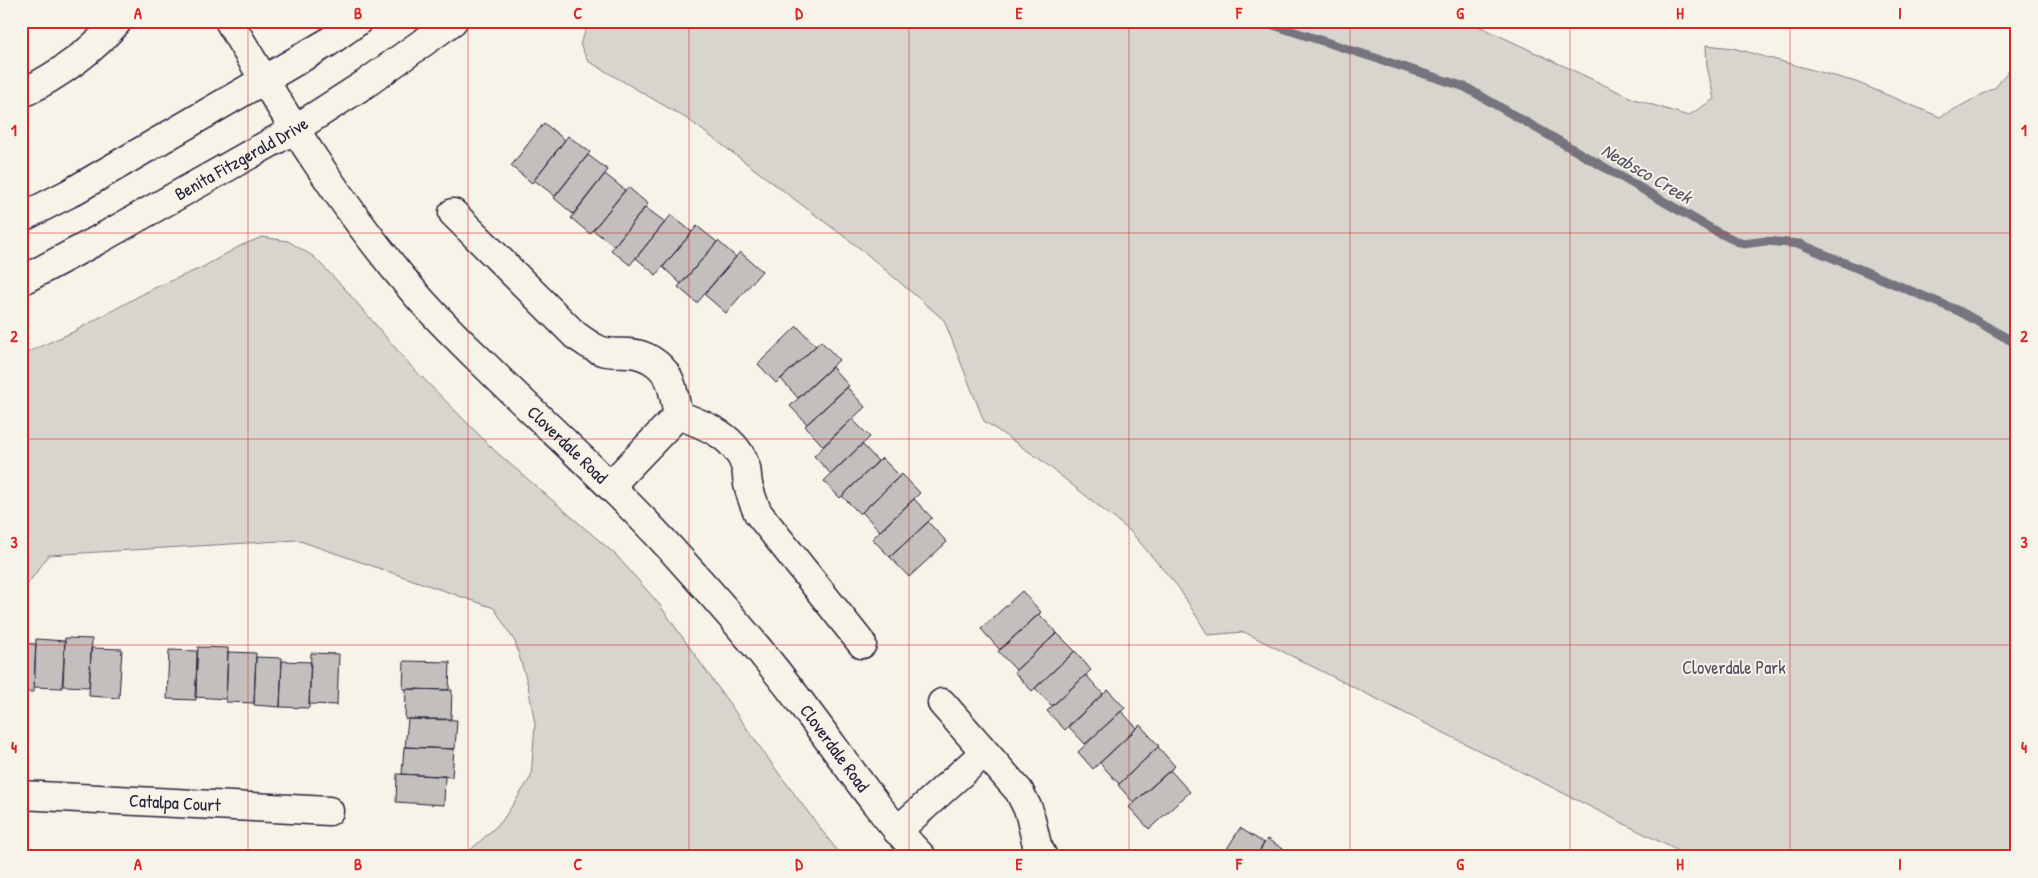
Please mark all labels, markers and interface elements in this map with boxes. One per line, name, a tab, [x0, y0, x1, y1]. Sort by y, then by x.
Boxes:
text: A	[134, 2, 142, 24]
text: B	[354, 2, 362, 24]
text: C	[574, 2, 583, 24]
text: D	[795, 2, 803, 24]
text: E	[1015, 2, 1023, 24]
text: F	[1235, 2, 1243, 24]
text: G	[1456, 2, 1464, 24]
text: H	[1676, 2, 1684, 24]
text: I	[1898, 2, 1902, 24]
street label: Benita Fitzgerald Drive	[170, 111, 313, 206]
text: 1	[11, 119, 17, 141]
text: 1	[2021, 119, 2027, 141]
water label: Neabsco Creek	[1597, 137, 1699, 210]
text: 2	[10, 325, 18, 347]
text: 2	[2020, 325, 2028, 347]
street label: Cloverdale Road	[522, 400, 613, 489]
text: 3	[10, 531, 18, 553]
text: 3	[2020, 531, 2028, 553]
park label: Cloverdale Park	[1682, 655, 1786, 680]
street label: Cloverdale Road	[794, 699, 875, 797]
text: 4	[11, 736, 17, 758]
text: 4	[2021, 736, 2027, 758]
street label: Catalpa Court	[129, 788, 222, 817]
text: A	[134, 853, 142, 875]
text: B	[354, 853, 362, 875]
text: C	[574, 853, 583, 875]
text: D	[795, 853, 803, 875]
text: E	[1015, 853, 1023, 875]
text: F	[1235, 853, 1243, 875]
text: G	[1456, 853, 1464, 875]
text: H	[1676, 853, 1684, 875]
text: I	[1898, 853, 1902, 875]

